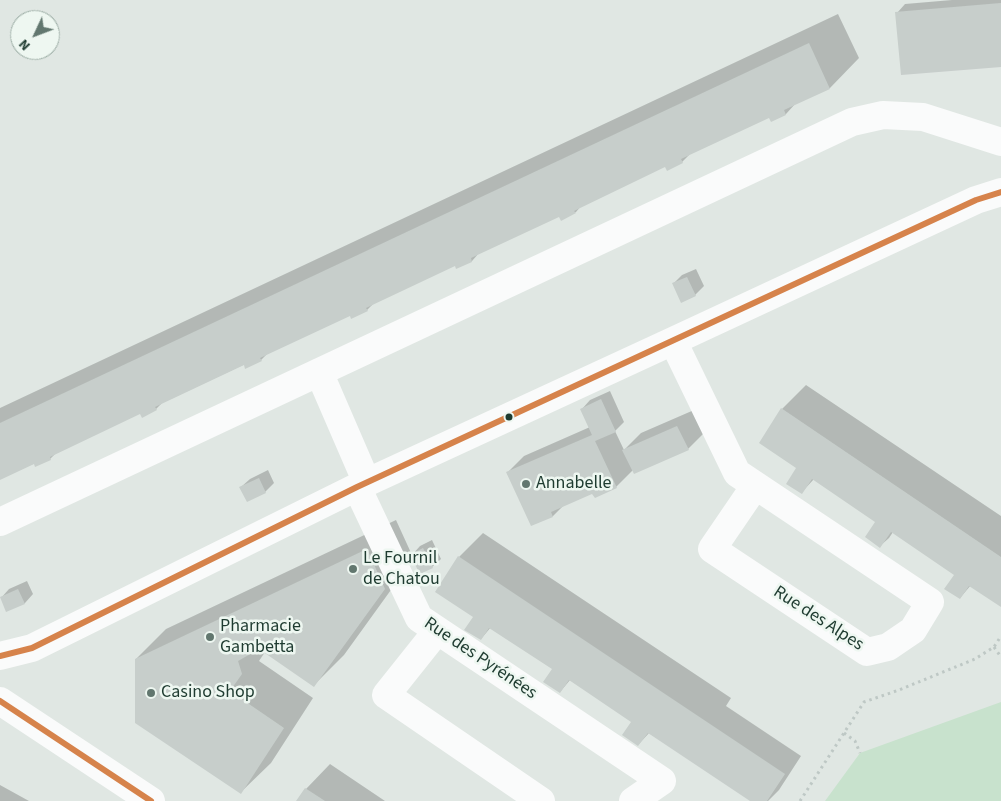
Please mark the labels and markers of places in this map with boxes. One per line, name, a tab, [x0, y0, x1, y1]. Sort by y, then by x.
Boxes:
unlabelled marker	[504, 412, 514, 422]
place label: Annabelle	[536, 473, 612, 495]
marker: Annabelle	[520, 478, 532, 490]
place label: Le Fournil de Chatou	[363, 548, 440, 590]
marker: Le Fournil de Chatou	[347, 563, 359, 575]
place label: Pharmacie Gambetta	[220, 616, 301, 659]
marker: Pharmacie Gambetta	[204, 631, 216, 643]
place label: Casino Shop	[161, 682, 255, 704]
marker: Casino Shop	[145, 687, 157, 699]

